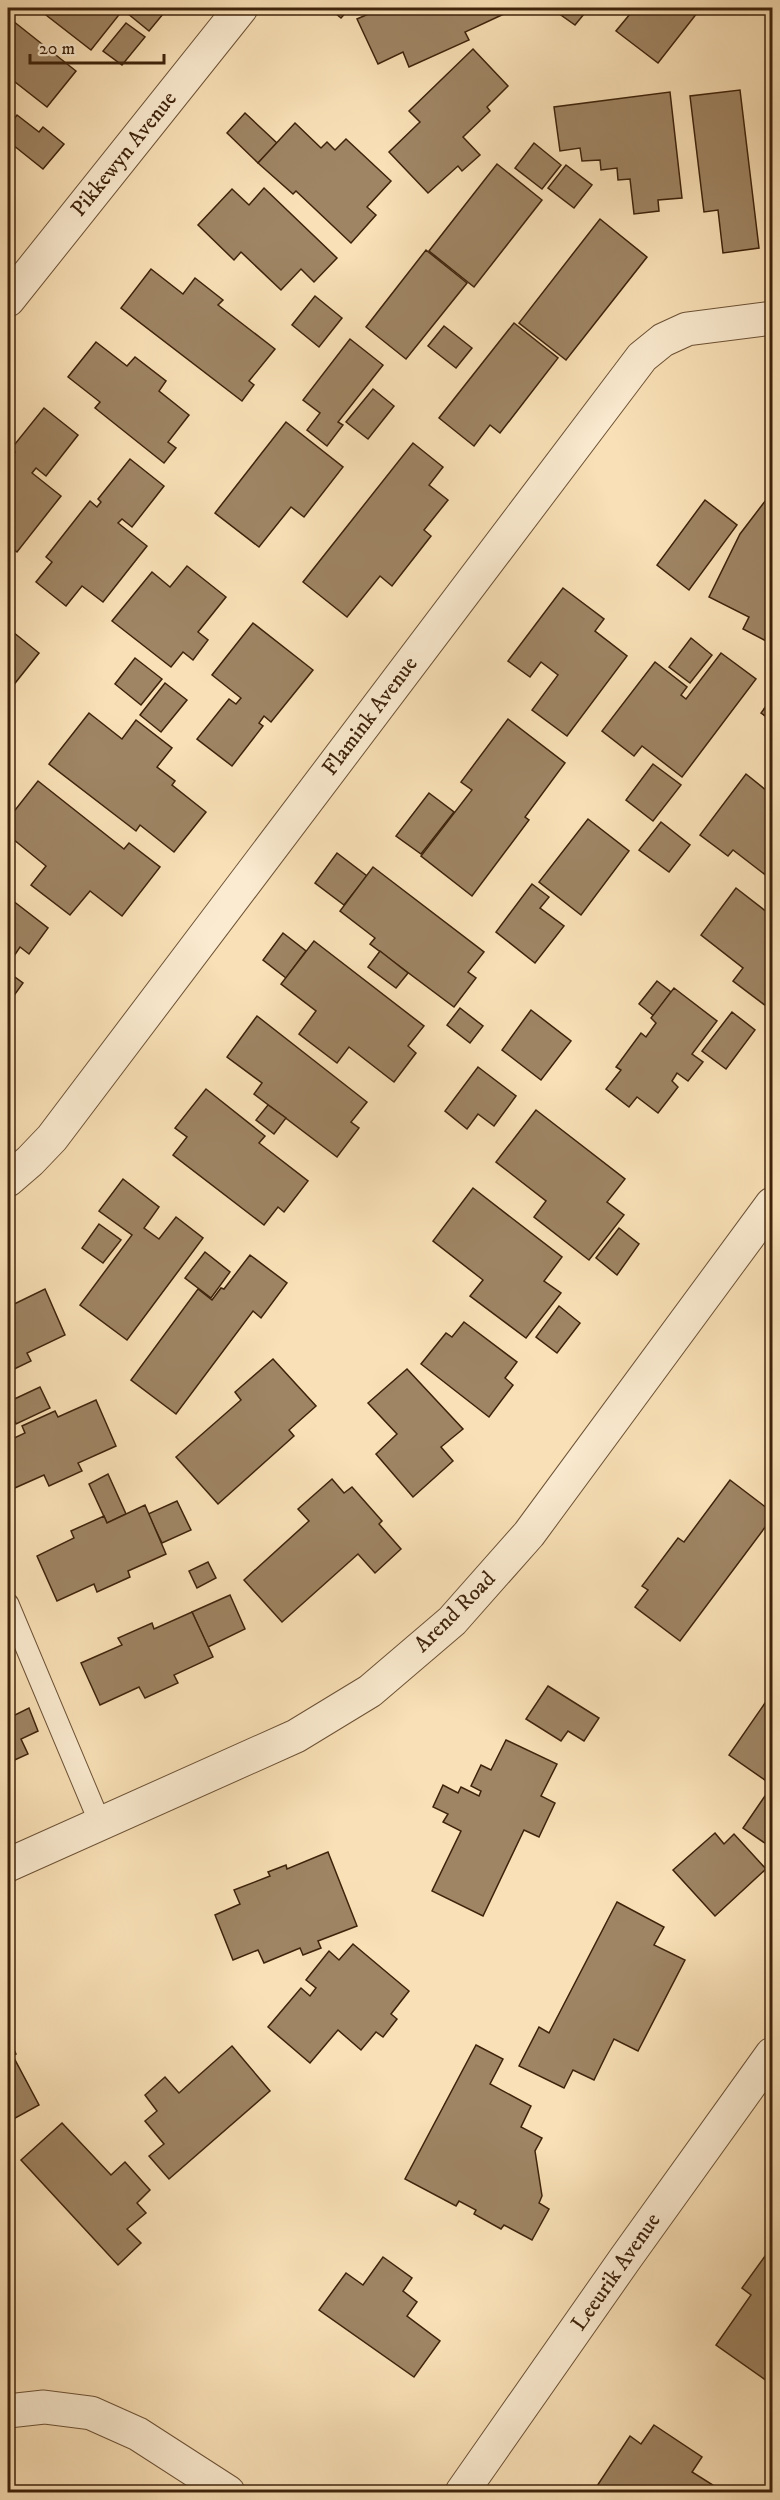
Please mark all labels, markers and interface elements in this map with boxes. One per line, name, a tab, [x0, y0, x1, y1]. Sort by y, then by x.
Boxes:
scale bar	[30, 27, 164, 65]
text: 20 m	[39, 38, 75, 60]
street label: Pikkewyn Avenue	[65, 86, 183, 222]
street label: Flamink Avenue	[316, 651, 424, 781]
street label: Arend Road	[409, 1566, 501, 1658]
street label: Leeurik Avenue	[565, 2208, 667, 2336]

